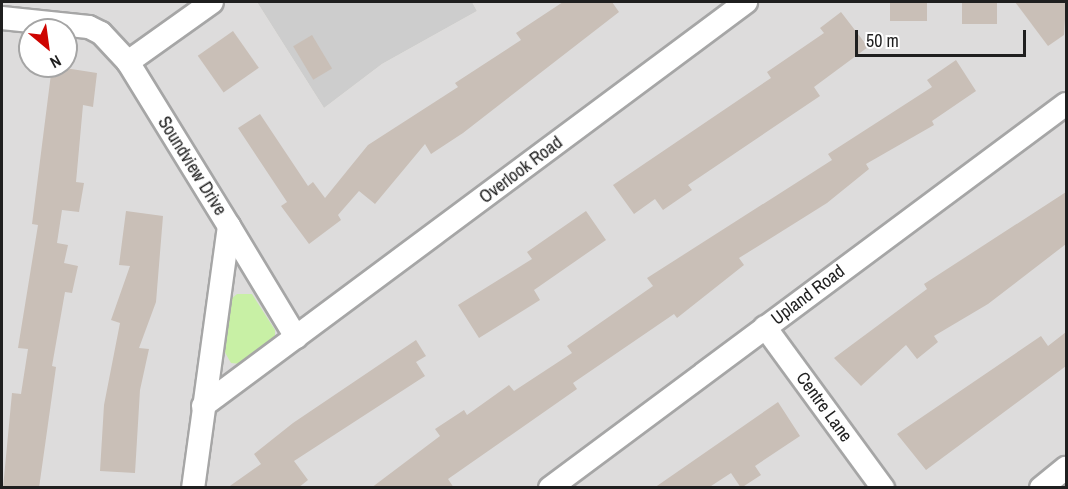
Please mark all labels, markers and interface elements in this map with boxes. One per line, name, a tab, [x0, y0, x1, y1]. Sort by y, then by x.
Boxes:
north arrow	[18, 18, 78, 78]
scale bar	[858, 18, 1029, 56]
text: 50 m	[866, 28, 899, 53]
text: N	[46, 50, 65, 74]
street label: Soundview Drive	[153, 113, 231, 219]
street label: Overlook Road	[475, 132, 567, 208]
street label: Upland Road	[767, 260, 849, 330]
street label: Centre Lane	[791, 368, 857, 446]

